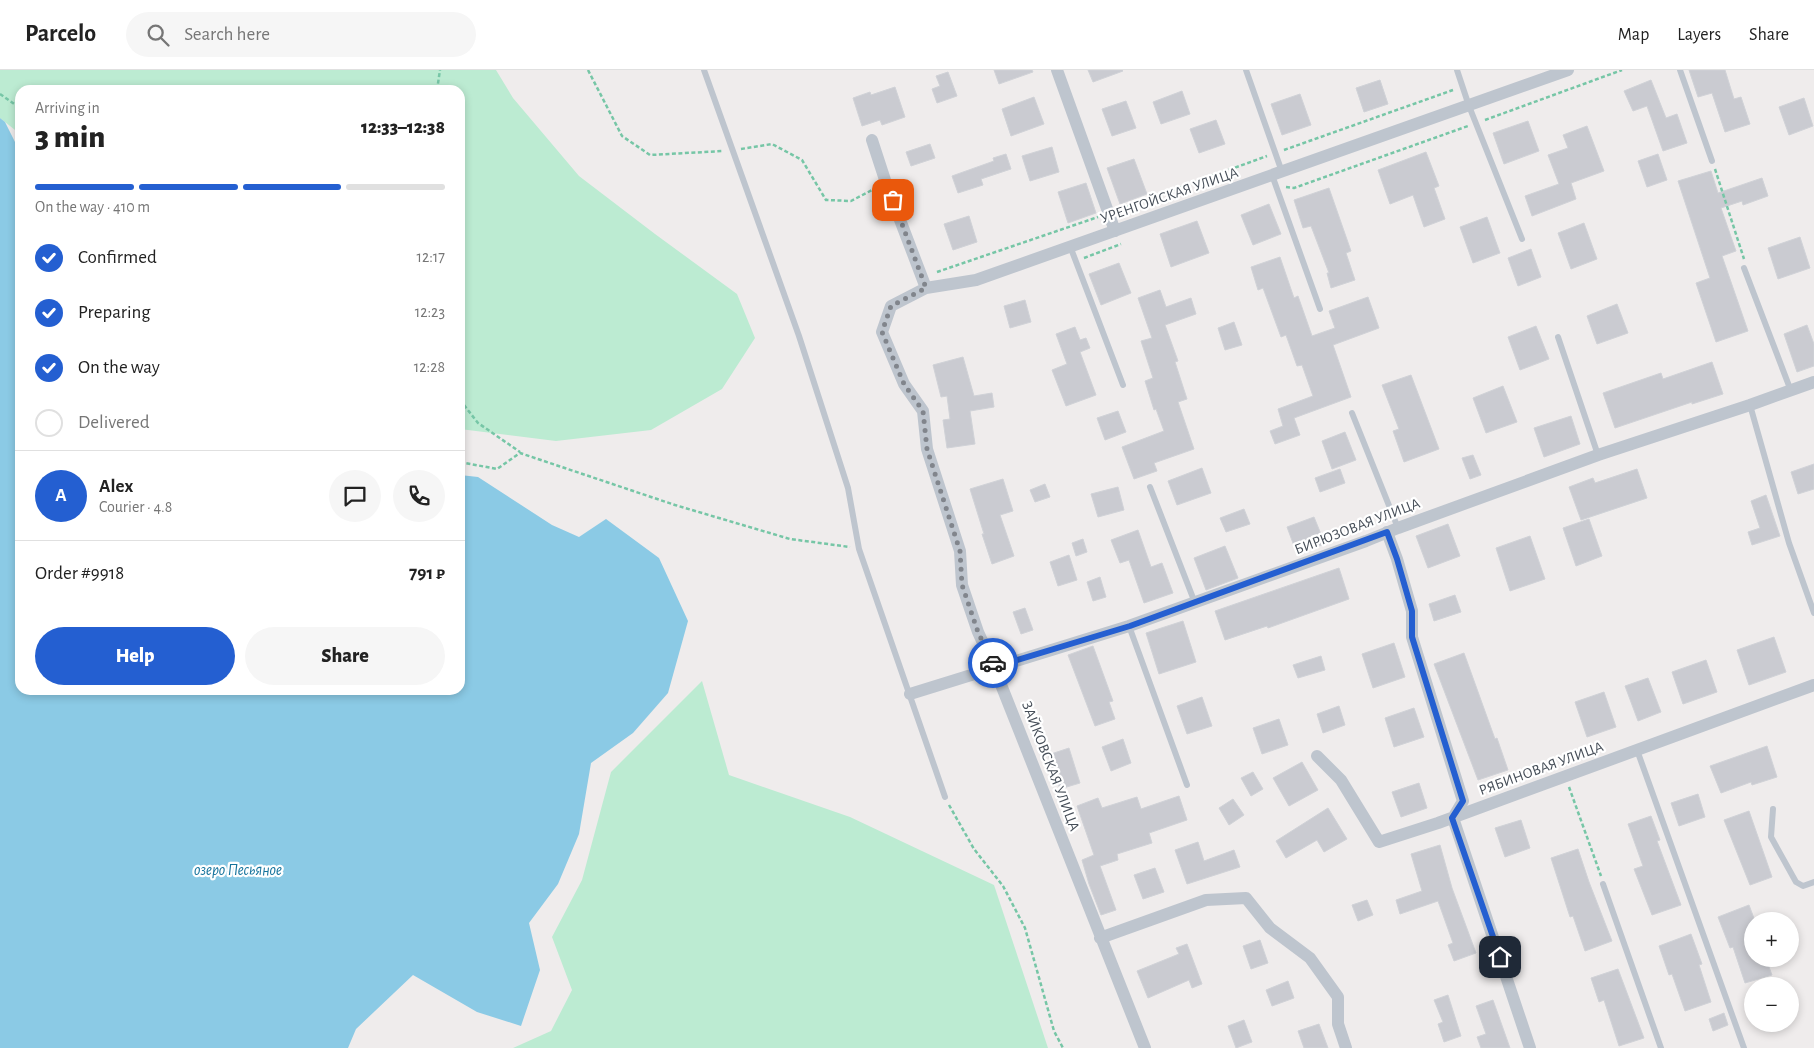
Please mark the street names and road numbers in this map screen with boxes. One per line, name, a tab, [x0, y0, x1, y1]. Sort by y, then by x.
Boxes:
street label: УРЕНГОЙСКАЯ УЛИЦА	[1098, 165, 1240, 226]
street label: БИРЮЗОВАЯ УЛИЦА	[1292, 496, 1422, 557]
street label: ЗАЙКОВСКАЯ УЛИЦА	[1019, 699, 1082, 833]
street label: РЯБИНОВАЯ УЛИЦА	[1477, 739, 1606, 798]

